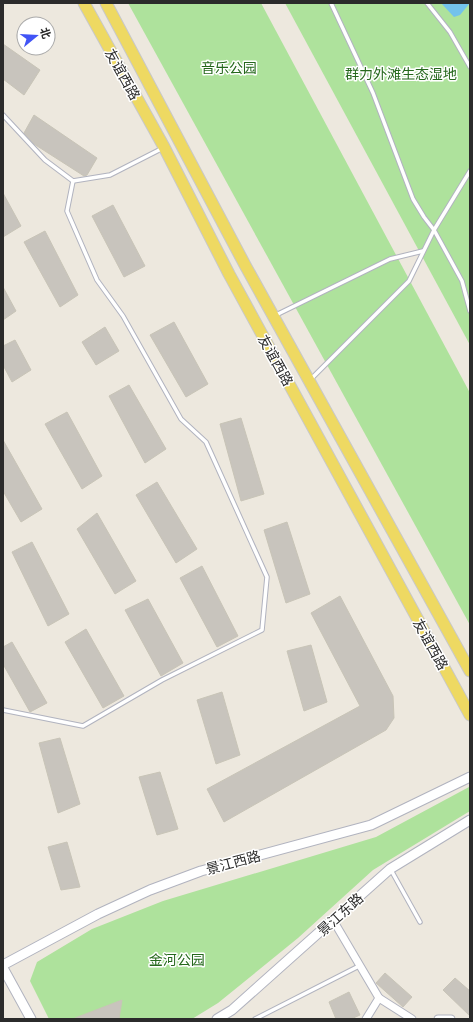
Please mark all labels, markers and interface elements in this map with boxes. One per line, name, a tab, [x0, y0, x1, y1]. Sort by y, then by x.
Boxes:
north arrow	[16, 16, 56, 56]
text: 北	[37, 25, 55, 40]
street label: 友谊西路	[101, 45, 145, 103]
park label: 音乐公园	[201, 58, 257, 77]
park label: 群力外滩生态湿地	[345, 64, 457, 83]
street label: 友谊西路	[254, 331, 298, 389]
street label: 友谊西路	[409, 615, 453, 673]
street label: 景江西路	[203, 846, 263, 878]
street label: 景江东路	[313, 888, 367, 940]
park label: 金河公园	[149, 950, 205, 969]

